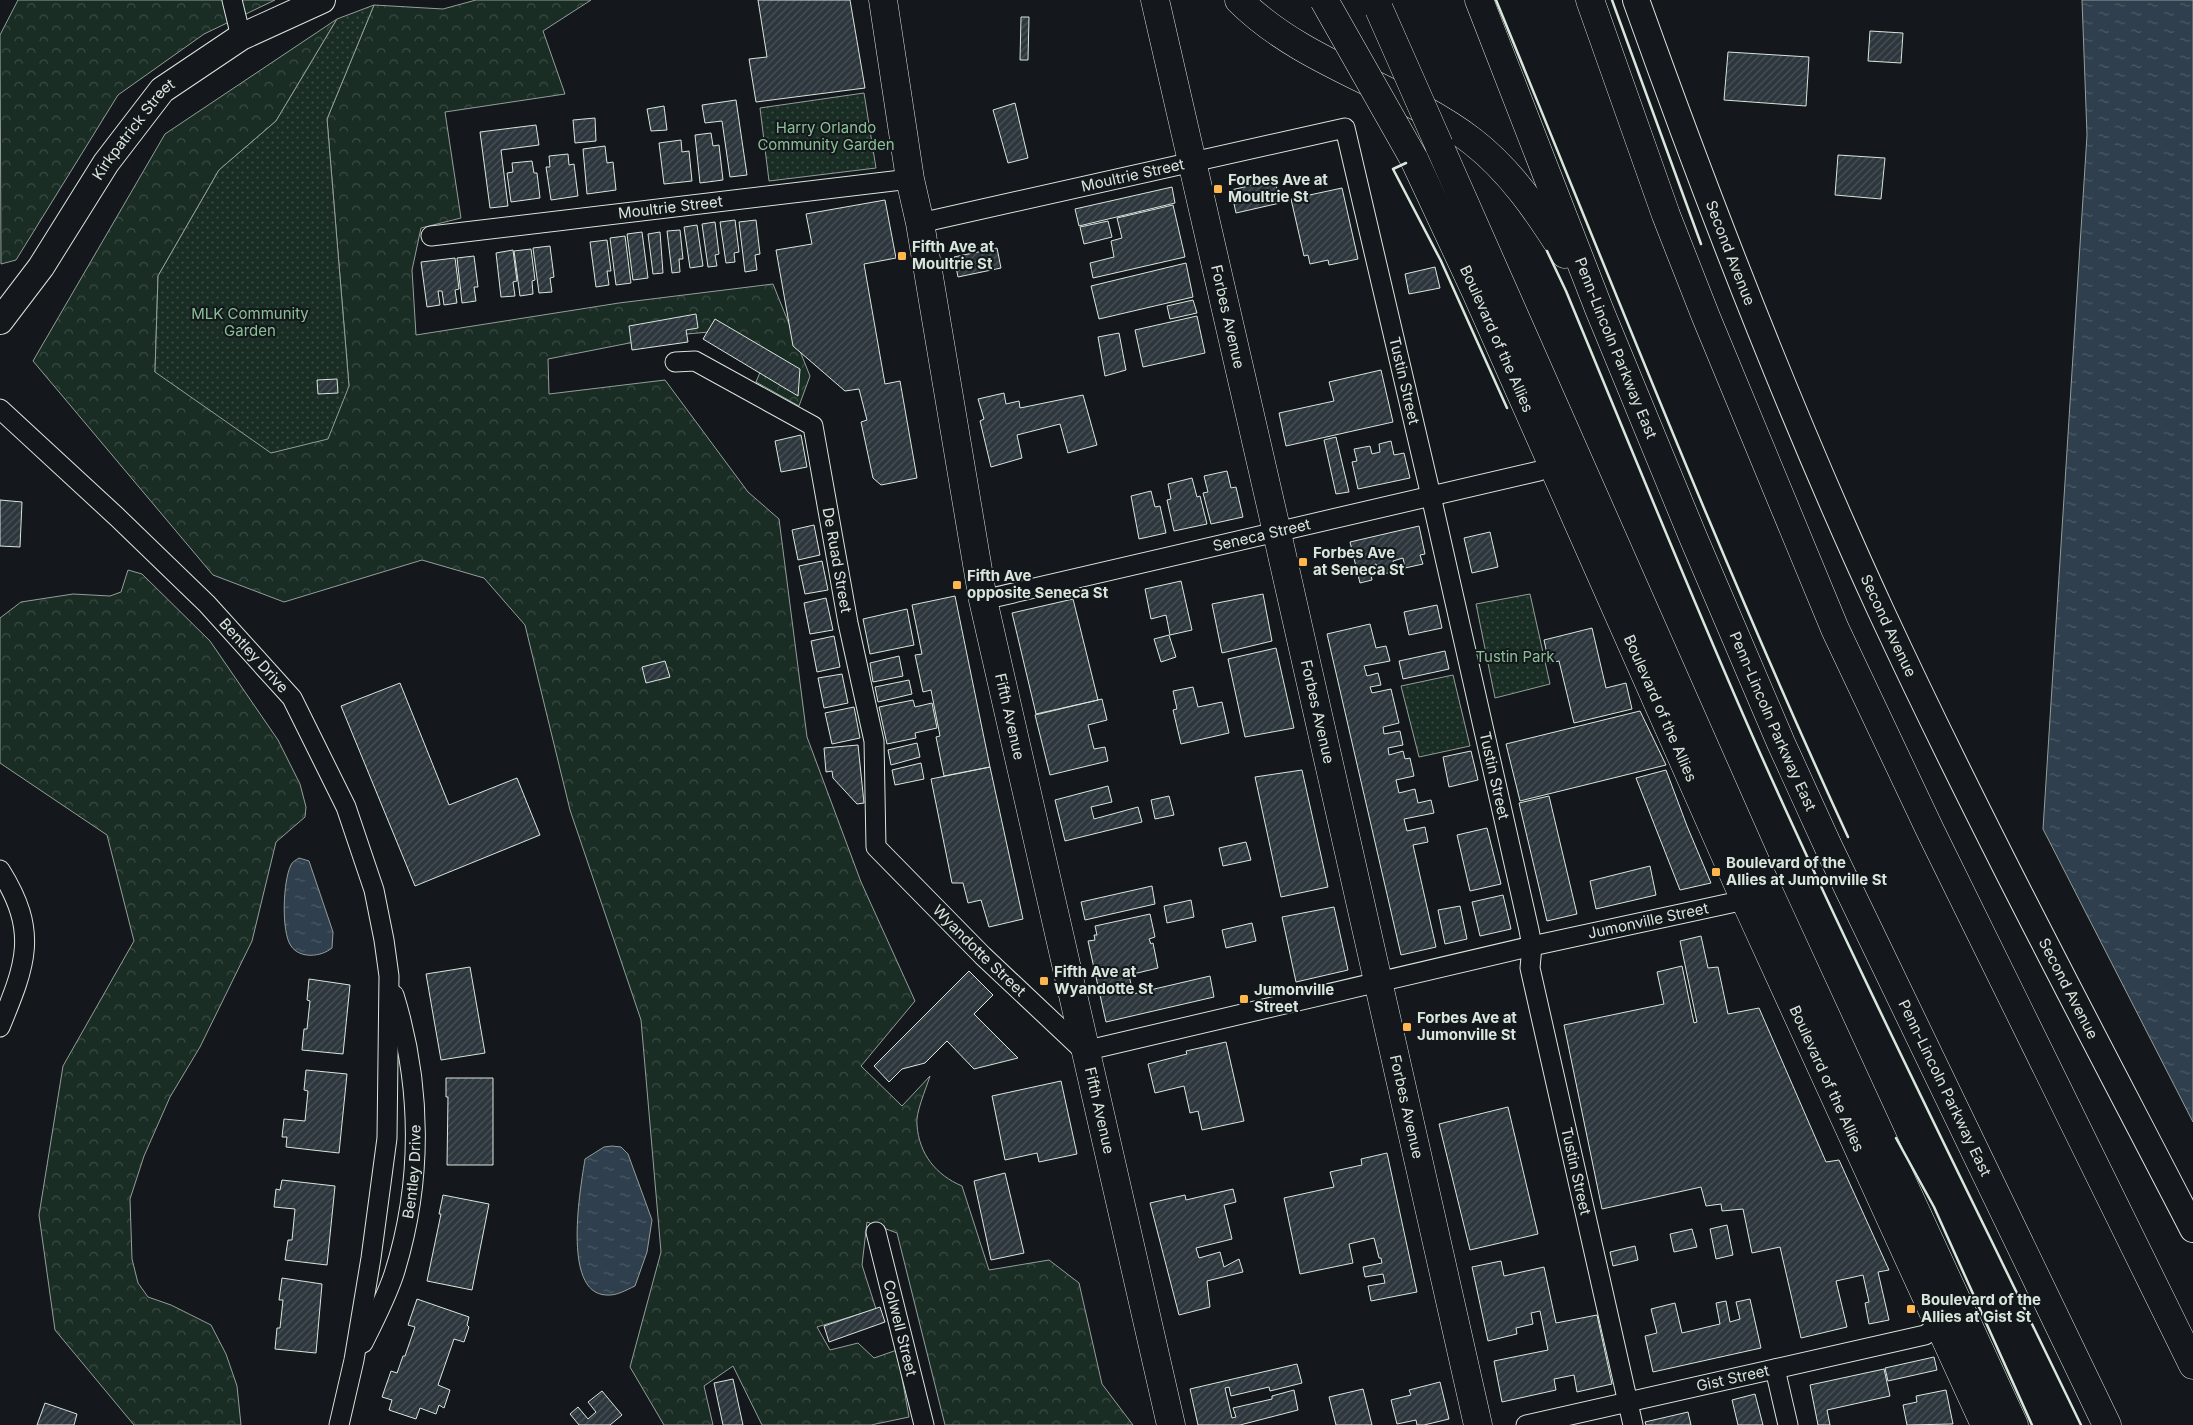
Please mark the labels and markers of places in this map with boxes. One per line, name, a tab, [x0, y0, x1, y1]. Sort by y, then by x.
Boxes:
place label: Forbes Ave at Moultrie St	[1228, 170, 1328, 206]
marker: Forbes Ave at Moultrie St	[1212, 183, 1224, 195]
place label: Fifth Ave at Moultrie St	[912, 237, 995, 273]
marker: Fifth Ave at Moultrie St	[896, 250, 908, 262]
place label: Forbes Ave at Seneca St	[1313, 543, 1405, 579]
marker: Forbes Ave at Seneca St	[1297, 556, 1309, 568]
place label: Fifth Ave opposite Seneca St	[967, 566, 1109, 602]
marker: Fifth Ave opposite Seneca St	[951, 579, 963, 591]
place label: Boulevard of the Allies at Jumonville St	[1726, 853, 1888, 889]
marker: Boulevard of the Allies at Jumonville St	[1710, 866, 1722, 878]
place label: Fifth Ave at Wyandotte St	[1054, 962, 1154, 998]
marker: Fifth Ave at Wyandotte St	[1038, 975, 1050, 987]
place label: Jumonville Street	[1254, 980, 1334, 1016]
marker: Jumonville Street	[1238, 993, 1250, 1005]
place label: Forbes Ave at Jumonville St	[1417, 1008, 1517, 1044]
marker: Forbes Ave at Jumonville St	[1401, 1021, 1413, 1033]
place label: Boulevard of the Allies at Gist St	[1921, 1290, 2041, 1326]
marker: Boulevard of the Allies at Gist St	[1905, 1303, 1917, 1315]

